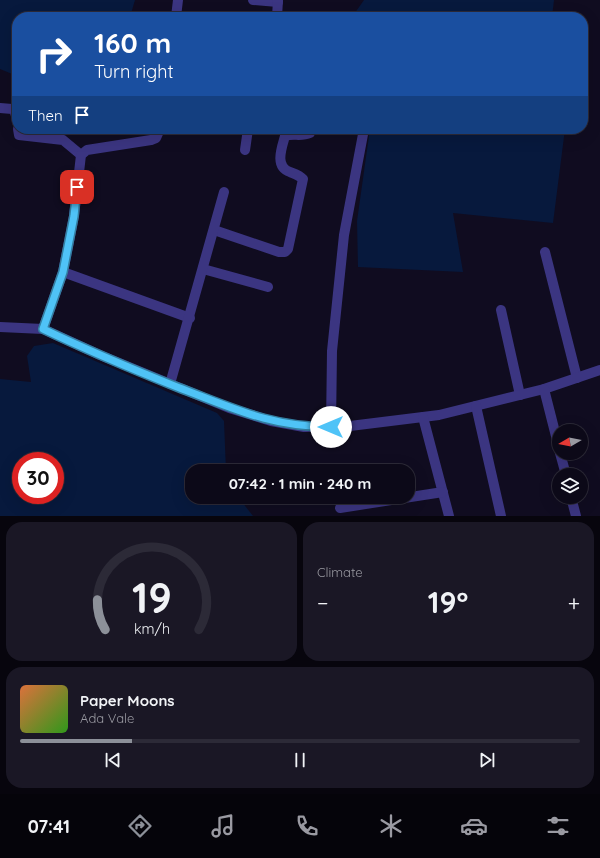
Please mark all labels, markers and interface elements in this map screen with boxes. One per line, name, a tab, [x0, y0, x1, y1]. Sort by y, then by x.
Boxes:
text: 160 m	[94, 25, 171, 60]
icon: right	[28, 28, 80, 80]
text: Turn right	[94, 60, 174, 83]
icon: arrive	[71, 104, 93, 126]
text: Then	[28, 106, 63, 125]
pin	[60, 170, 94, 204]
icon: arrive	[66, 176, 88, 198]
position arrow	[310, 406, 352, 448]
north arrow	[552, 424, 588, 460]
map controls	[552, 424, 588, 504]
speed limit sign: 30	[12, 452, 64, 504]
button: layers	[552, 468, 588, 504]
text: 07:42 · 1 min · 240 m	[229, 474, 371, 493]
text: Climate	[317, 564, 363, 580]
text: 19	[132, 570, 171, 622]
text: 19°	[428, 583, 468, 621]
text: −	[317, 589, 328, 617]
text: +	[568, 589, 580, 617]
text: km/h	[133, 619, 170, 637]
text: Paper Moons	[80, 691, 175, 710]
text: Ada Vale	[80, 710, 134, 726]
icon: previous	[102, 749, 124, 771]
icon: pause	[289, 749, 311, 771]
icon: next	[476, 749, 498, 771]
icon: directions	[126, 812, 154, 840]
icon: music	[209, 812, 237, 840]
icon: phone	[293, 812, 321, 840]
icon: climate	[377, 812, 405, 840]
icon: car	[460, 812, 488, 840]
icon: filters	[544, 812, 572, 840]
text: 07:41	[28, 815, 70, 838]

